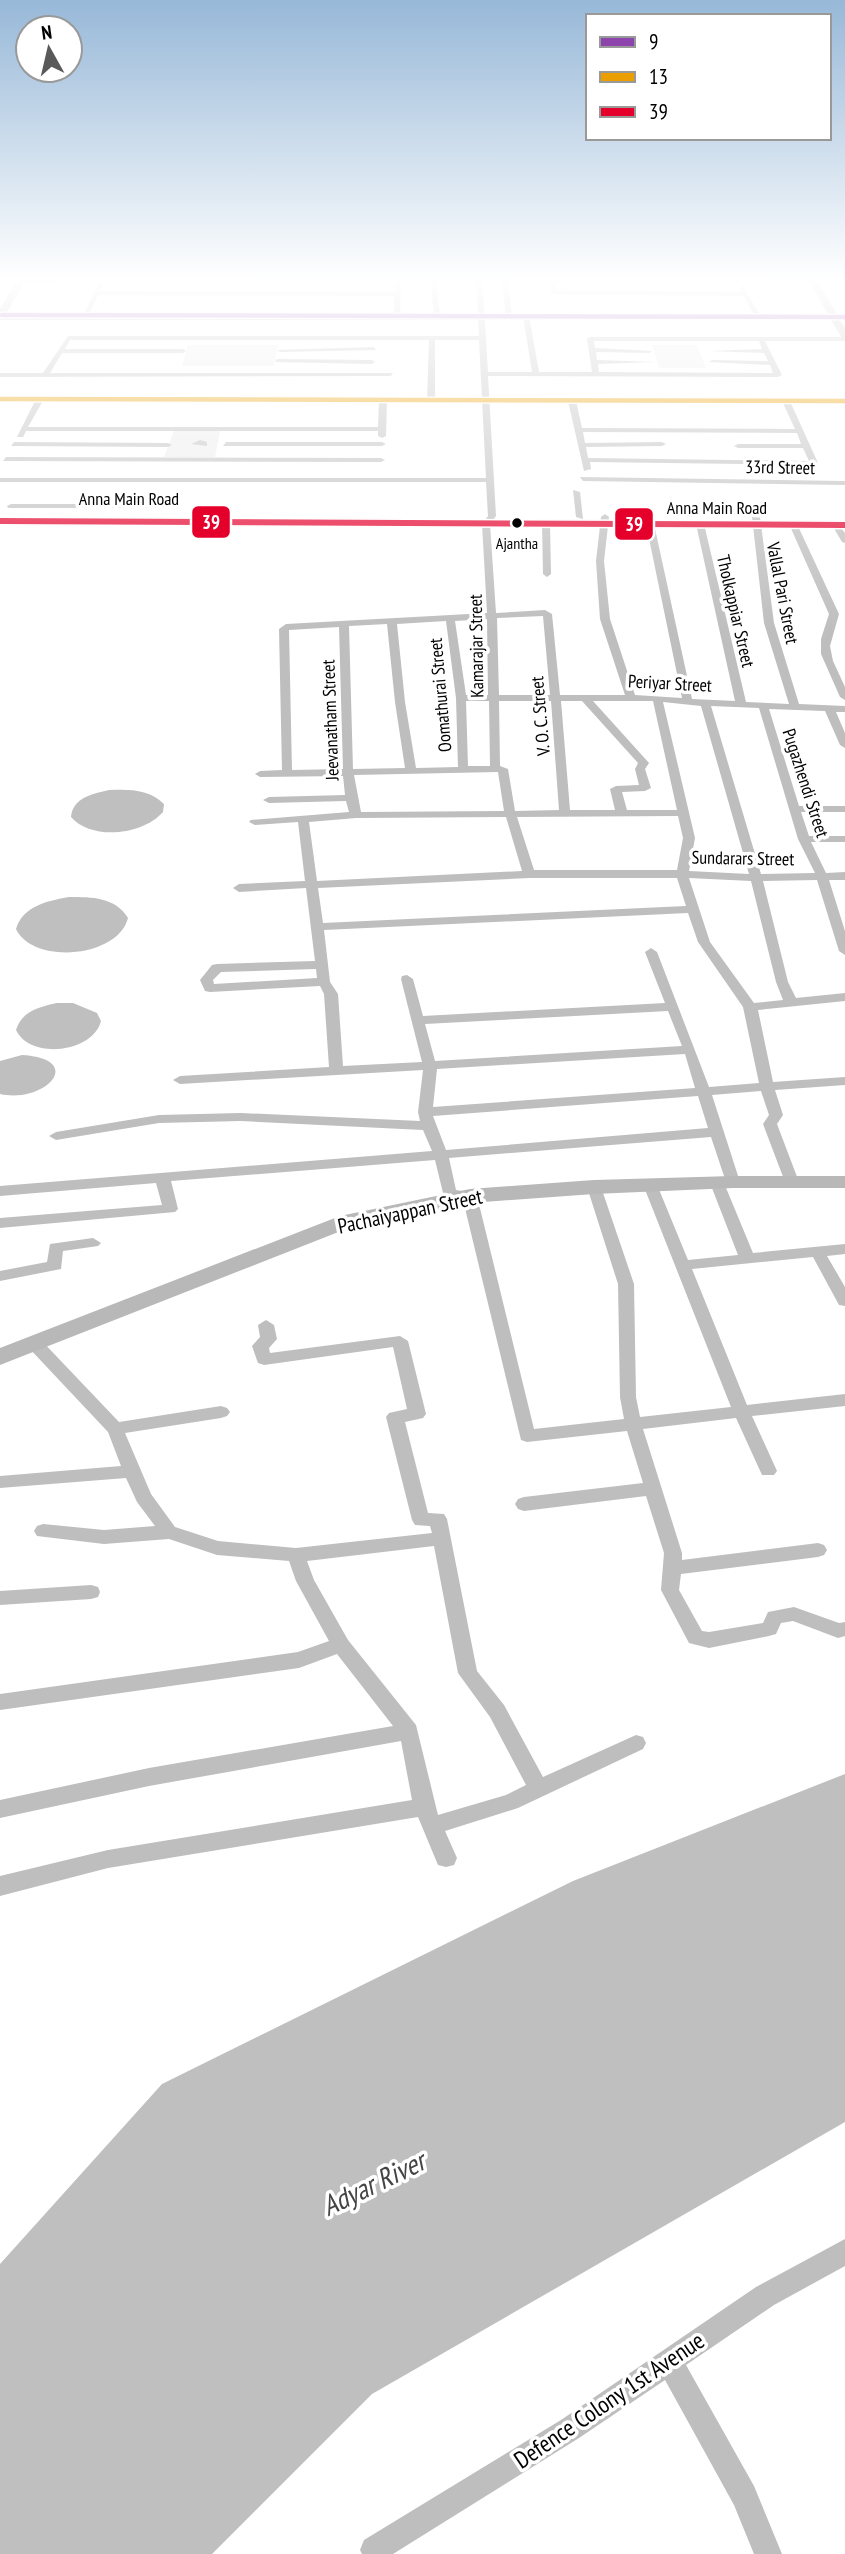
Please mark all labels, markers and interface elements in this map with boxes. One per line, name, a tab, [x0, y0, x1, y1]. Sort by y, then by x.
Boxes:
north arrow	[14, 14, 84, 84]
legend	[586, 14, 831, 140]
text: N	[40, 20, 53, 45]
text: 9	[649, 28, 658, 55]
text: 13	[649, 63, 668, 90]
text: 39	[649, 98, 668, 125]
street label: 33rd Street	[745, 455, 815, 479]
street label: Anna Main Road	[79, 487, 179, 510]
street label: Anna Main Road	[667, 496, 767, 519]
line badge: 39	[191, 505, 231, 539]
line badge: 39	[614, 507, 654, 541]
text: 39	[202, 510, 220, 534]
text: 39	[625, 512, 643, 536]
marker: Ajantha	[510, 516, 524, 530]
place label: Ajantha	[496, 533, 538, 553]
street label: Vallal Pari Street	[762, 539, 804, 646]
street label: Tholkappiar Street	[712, 552, 760, 670]
street label: Kamarajar Street	[464, 594, 488, 698]
street label: Oomathurai Street	[424, 637, 456, 753]
street label: Jeevanatham Street	[316, 659, 344, 782]
street label: Periyar Street	[628, 669, 713, 697]
street label: V. O. C. Street	[525, 675, 555, 758]
street label: Pugazhendi Street	[778, 726, 834, 840]
street label: Sundarars Street	[691, 846, 795, 870]
street label: Pachaiyappan Street	[335, 1182, 485, 1239]
water label: Adyar River	[315, 2140, 435, 2224]
street label: Defence Colony 1st Avenue	[508, 2325, 710, 2475]

